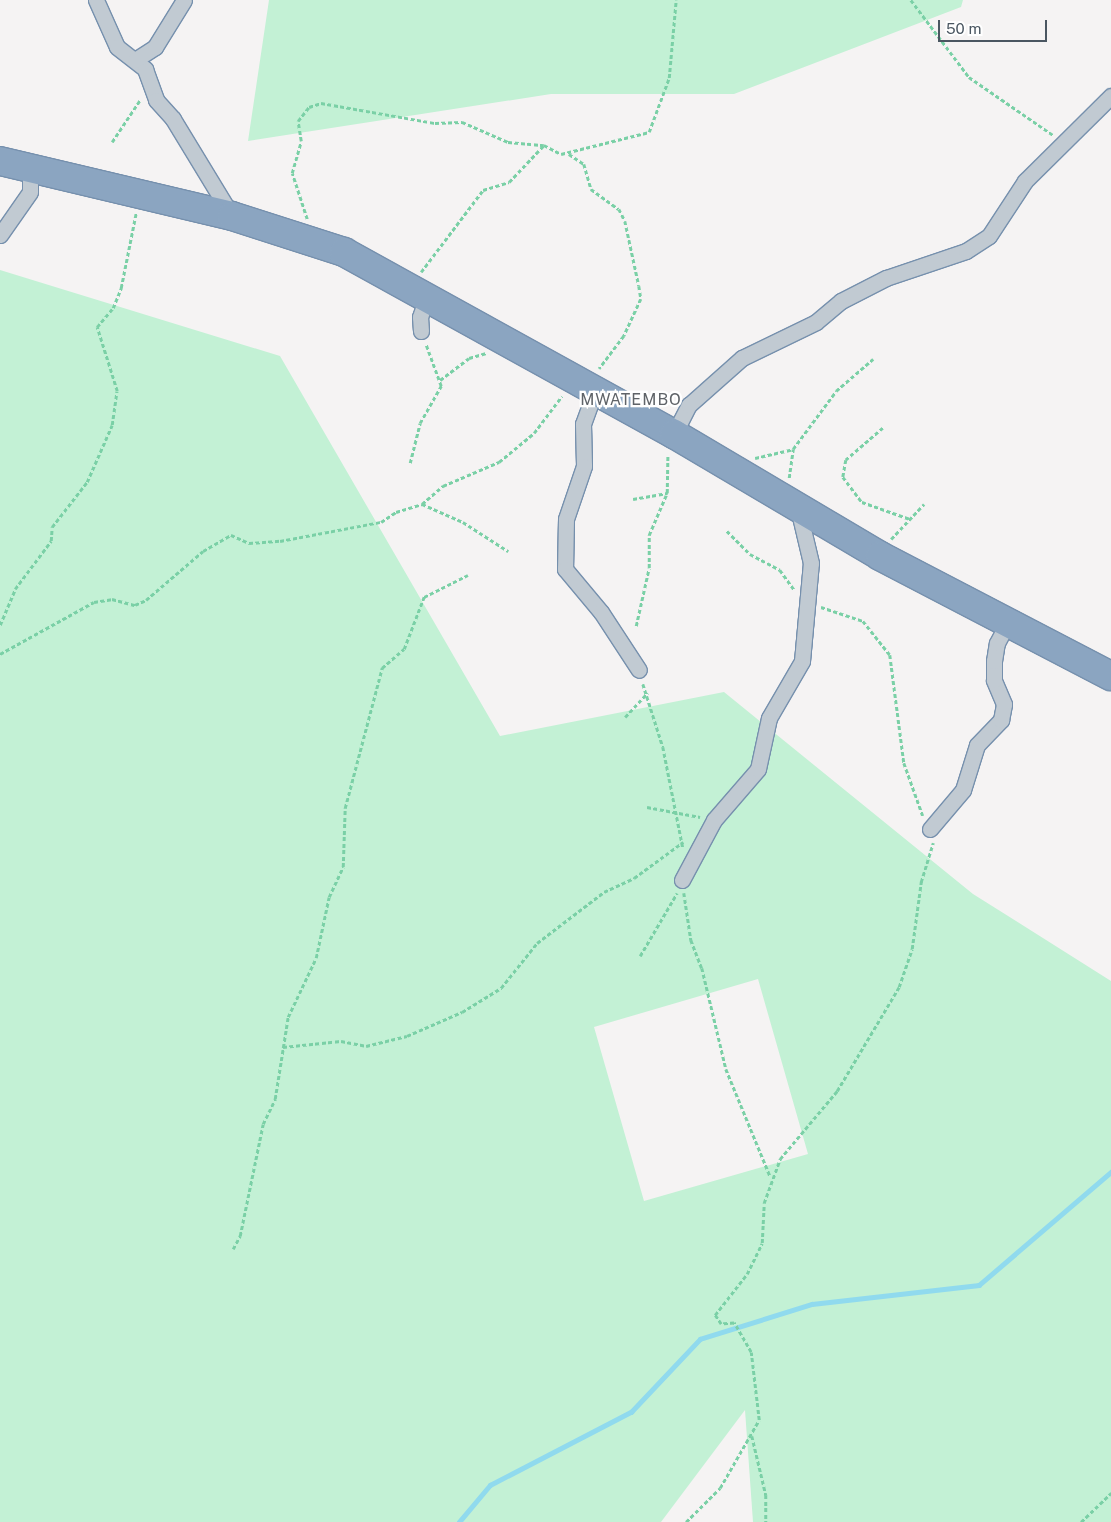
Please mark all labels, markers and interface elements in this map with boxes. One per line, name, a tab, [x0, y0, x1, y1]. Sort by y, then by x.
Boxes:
scale bar	[941, 10, 1050, 42]
text: 50 m	[946, 20, 981, 37]
district label: MWATEMBO	[579, 390, 683, 410]

